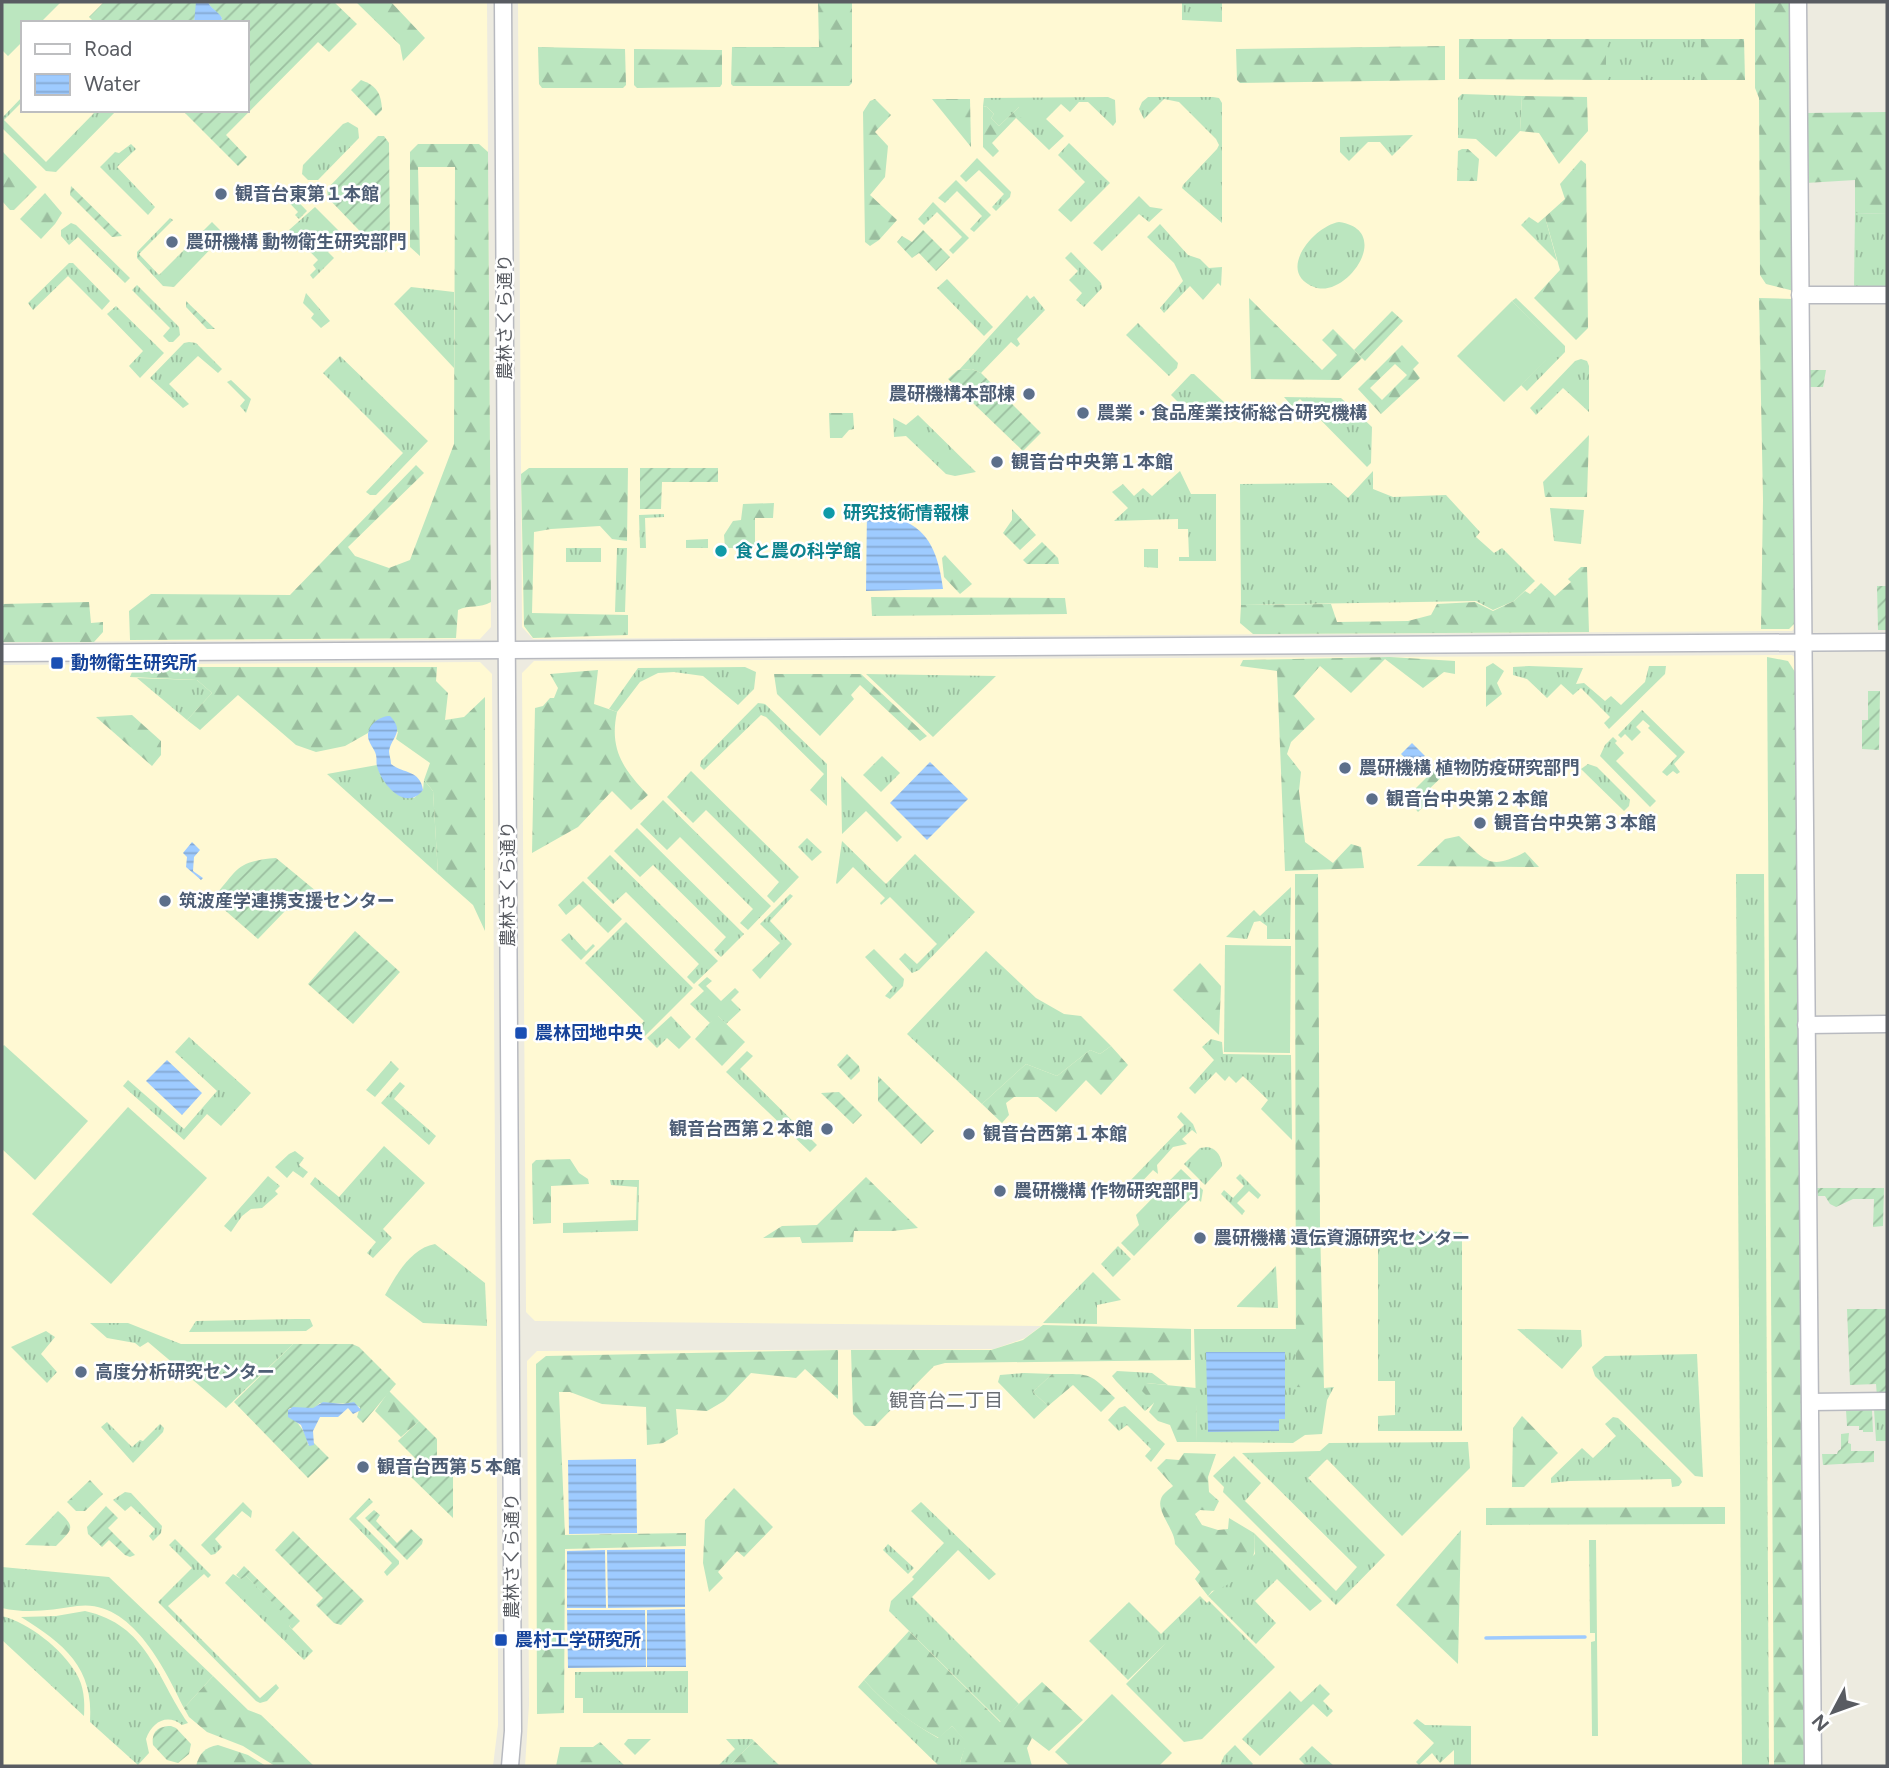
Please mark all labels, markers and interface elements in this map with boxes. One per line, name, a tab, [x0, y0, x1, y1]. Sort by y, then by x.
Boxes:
legend	[21, 21, 248, 112]
text: Road	[84, 36, 132, 61]
text: Water	[84, 71, 140, 96]
place label: 観音台東第１本館	[235, 183, 379, 205]
marker: 観音台東第１本館	[213, 186, 229, 202]
place label: 農研機構 動物衛生研究部門	[186, 231, 406, 253]
marker: 農研機構 動物衛生研究部門	[164, 234, 180, 250]
street label: 農林さくら通り	[494, 254, 516, 380]
place label: 農研機構本部棟	[889, 383, 1015, 405]
marker: 農研機構本部棟	[1021, 386, 1037, 402]
place label: 農業・食品産業技術総合研究機構	[1097, 402, 1367, 424]
marker: 農業・食品産業技術総合研究機構	[1075, 405, 1091, 421]
place label: 観音台中央第１本館	[1011, 451, 1173, 473]
marker: 観音台中央第１本館	[989, 454, 1005, 470]
place label: 研究技術情報棟	[843, 502, 969, 524]
marker: 研究技術情報棟	[821, 505, 837, 521]
place label: 食と農の科学館	[735, 540, 861, 562]
marker: 食と農の科学館	[713, 543, 729, 559]
place label: 動物衛生研究所	[71, 652, 197, 674]
marker: 動物衛生研究所	[49, 655, 65, 671]
place label: 農研機構 植物防疫研究部門	[1359, 757, 1579, 779]
marker: 農研機構 植物防疫研究部門	[1337, 760, 1353, 776]
place label: 観音台中央第２本館	[1386, 788, 1548, 810]
marker: 観音台中央第２本館	[1364, 791, 1380, 807]
place label: 観音台中央第３本館	[1494, 812, 1656, 834]
marker: 観音台中央第３本館	[1472, 815, 1488, 831]
street label: 農林さくら通り	[497, 821, 519, 947]
place label: 筑波産学連携支援センター	[179, 890, 395, 912]
marker: 筑波産学連携支援センター	[157, 893, 173, 909]
place label: 農林団地中央	[535, 1022, 643, 1044]
marker: 農林団地中央	[513, 1025, 529, 1041]
place label: 観音台西第２本館	[669, 1118, 813, 1140]
marker: 観音台西第２本館	[819, 1121, 835, 1137]
place label: 観音台西第１本館	[983, 1123, 1127, 1145]
marker: 観音台西第１本館	[961, 1126, 977, 1142]
place label: 農研機構 作物研究部門	[1014, 1180, 1198, 1202]
marker: 農研機構 作物研究部門	[992, 1183, 1008, 1199]
place label: 農研機構 遺伝資源研究センター	[1214, 1227, 1470, 1249]
marker: 農研機構 遺伝資源研究センター	[1192, 1230, 1208, 1246]
place label: 高度分析研究センター	[95, 1361, 275, 1383]
marker: 高度分析研究センター	[73, 1364, 89, 1380]
district label: 観音台二丁目	[889, 1389, 1003, 1412]
place label: 観音台西第５本館	[377, 1456, 521, 1478]
marker: 観音台西第５本館	[355, 1459, 371, 1475]
street label: 農林さくら通り	[501, 1493, 523, 1619]
place label: 農村工学研究所	[515, 1629, 641, 1651]
marker: 農村工学研究所	[493, 1632, 509, 1648]
north arrow	[1798, 1677, 1868, 1747]
text: N	[1807, 1710, 1834, 1736]

